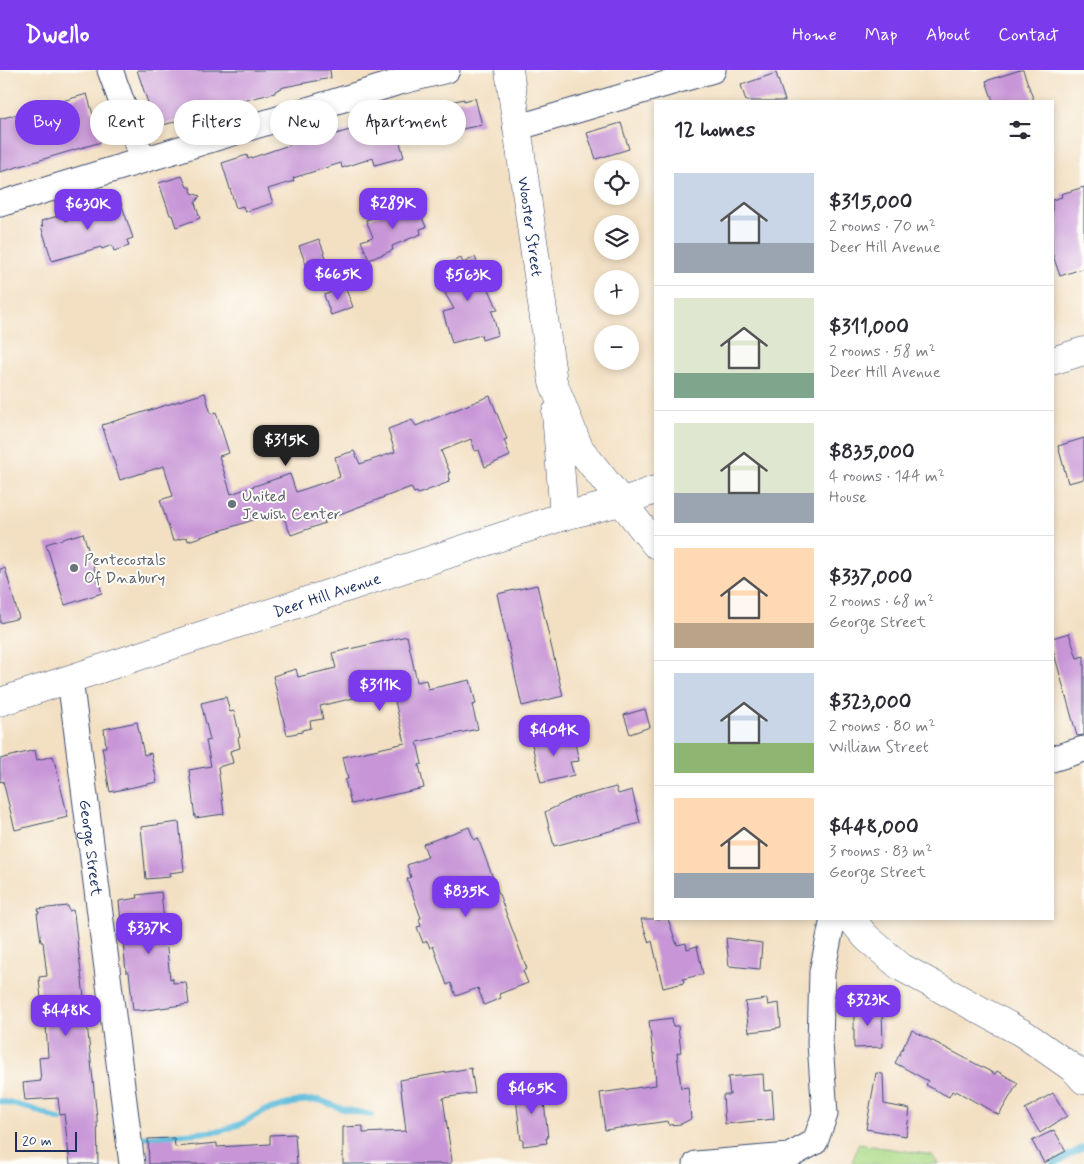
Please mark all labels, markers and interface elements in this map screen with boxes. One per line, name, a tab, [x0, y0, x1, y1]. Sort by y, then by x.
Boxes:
text: Dwello	[25, 20, 90, 51]
text: Home	[792, 23, 837, 47]
text: Map	[865, 23, 898, 47]
text: About	[926, 23, 970, 47]
text: Contact	[998, 23, 1059, 47]
chip: Buy	[15, 100, 80, 145]
chip: Rent	[90, 100, 164, 145]
chip: Filters	[174, 100, 260, 145]
chip: New	[270, 100, 338, 145]
chip: Apartment	[348, 100, 466, 145]
text: 12 homes	[674, 116, 755, 144]
icon: filters	[1006, 116, 1034, 144]
map controls	[594, 160, 639, 370]
button: locate	[594, 160, 639, 205]
street label: Wooster Street	[512, 175, 547, 278]
pin: $289K	[358, 188, 428, 230]
text: $315,000	[829, 188, 912, 216]
pin: $630K	[53, 189, 123, 231]
text: $289K	[370, 193, 416, 214]
icon: home	[714, 193, 774, 253]
text: $630K	[65, 194, 111, 215]
button: layers	[594, 215, 639, 260]
text: 2 rooms · 70 m²	[829, 216, 936, 237]
text: Deer Hill Avenue	[829, 237, 941, 258]
pin: $665K	[303, 258, 373, 301]
pin: $563K	[433, 260, 503, 302]
text: $665K	[315, 264, 361, 285]
text: $563K	[445, 265, 491, 286]
button: +	[594, 270, 639, 315]
text: $311,000	[829, 313, 909, 341]
icon: home	[714, 318, 774, 378]
button: −	[594, 325, 639, 370]
text: 2 rooms · 58 m²	[829, 341, 935, 362]
text: Deer Hill Avenue	[829, 362, 941, 383]
pin: $315K	[251, 424, 321, 467]
text: $315K	[264, 430, 308, 451]
text: $835,000	[829, 438, 915, 466]
icon: home	[714, 443, 774, 503]
text: 4 rooms · 144 m²	[829, 466, 945, 487]
place label: United Jewish Center	[242, 486, 341, 525]
text: House	[829, 487, 867, 508]
marker: United Jewish Center	[226, 498, 238, 510]
place label: Pentecostals Of Dnabury	[84, 550, 166, 589]
marker: Pentecostals Of Dnabury	[68, 562, 80, 574]
text: $337,000	[829, 563, 912, 591]
street label: Deer Hill Avenue	[271, 568, 384, 623]
icon: home	[714, 568, 774, 628]
text: 2 rooms · 68 m²	[829, 591, 934, 612]
text: George Street	[829, 612, 926, 633]
pin: $311K	[345, 670, 415, 712]
text: $311K	[359, 675, 401, 696]
text: $323,000	[829, 688, 911, 716]
icon: home	[714, 693, 774, 753]
pin: $404K	[519, 714, 589, 757]
text: 2 rooms · 80 m²	[829, 716, 935, 737]
text: $404K	[530, 720, 578, 741]
text: William Street	[829, 737, 929, 758]
street label: George Street	[73, 798, 107, 898]
text: $448,000	[829, 813, 919, 841]
icon: home	[714, 818, 774, 878]
text: 3 rooms · 83 m²	[829, 841, 932, 862]
text: George Street	[829, 862, 926, 883]
pin: $835K	[431, 876, 501, 918]
text: $835K	[443, 881, 489, 902]
pin: $337K	[114, 912, 184, 955]
text: $337K	[127, 918, 171, 939]
pin: $323K	[833, 984, 903, 1027]
text: $323K	[847, 990, 889, 1011]
pin: $448K	[31, 994, 101, 1037]
text: $448K	[42, 1000, 90, 1021]
pin: $465K	[497, 1072, 567, 1115]
text: $465K	[508, 1078, 556, 1099]
scale bar	[15, 1129, 78, 1152]
text: 20 m	[22, 1132, 52, 1150]

